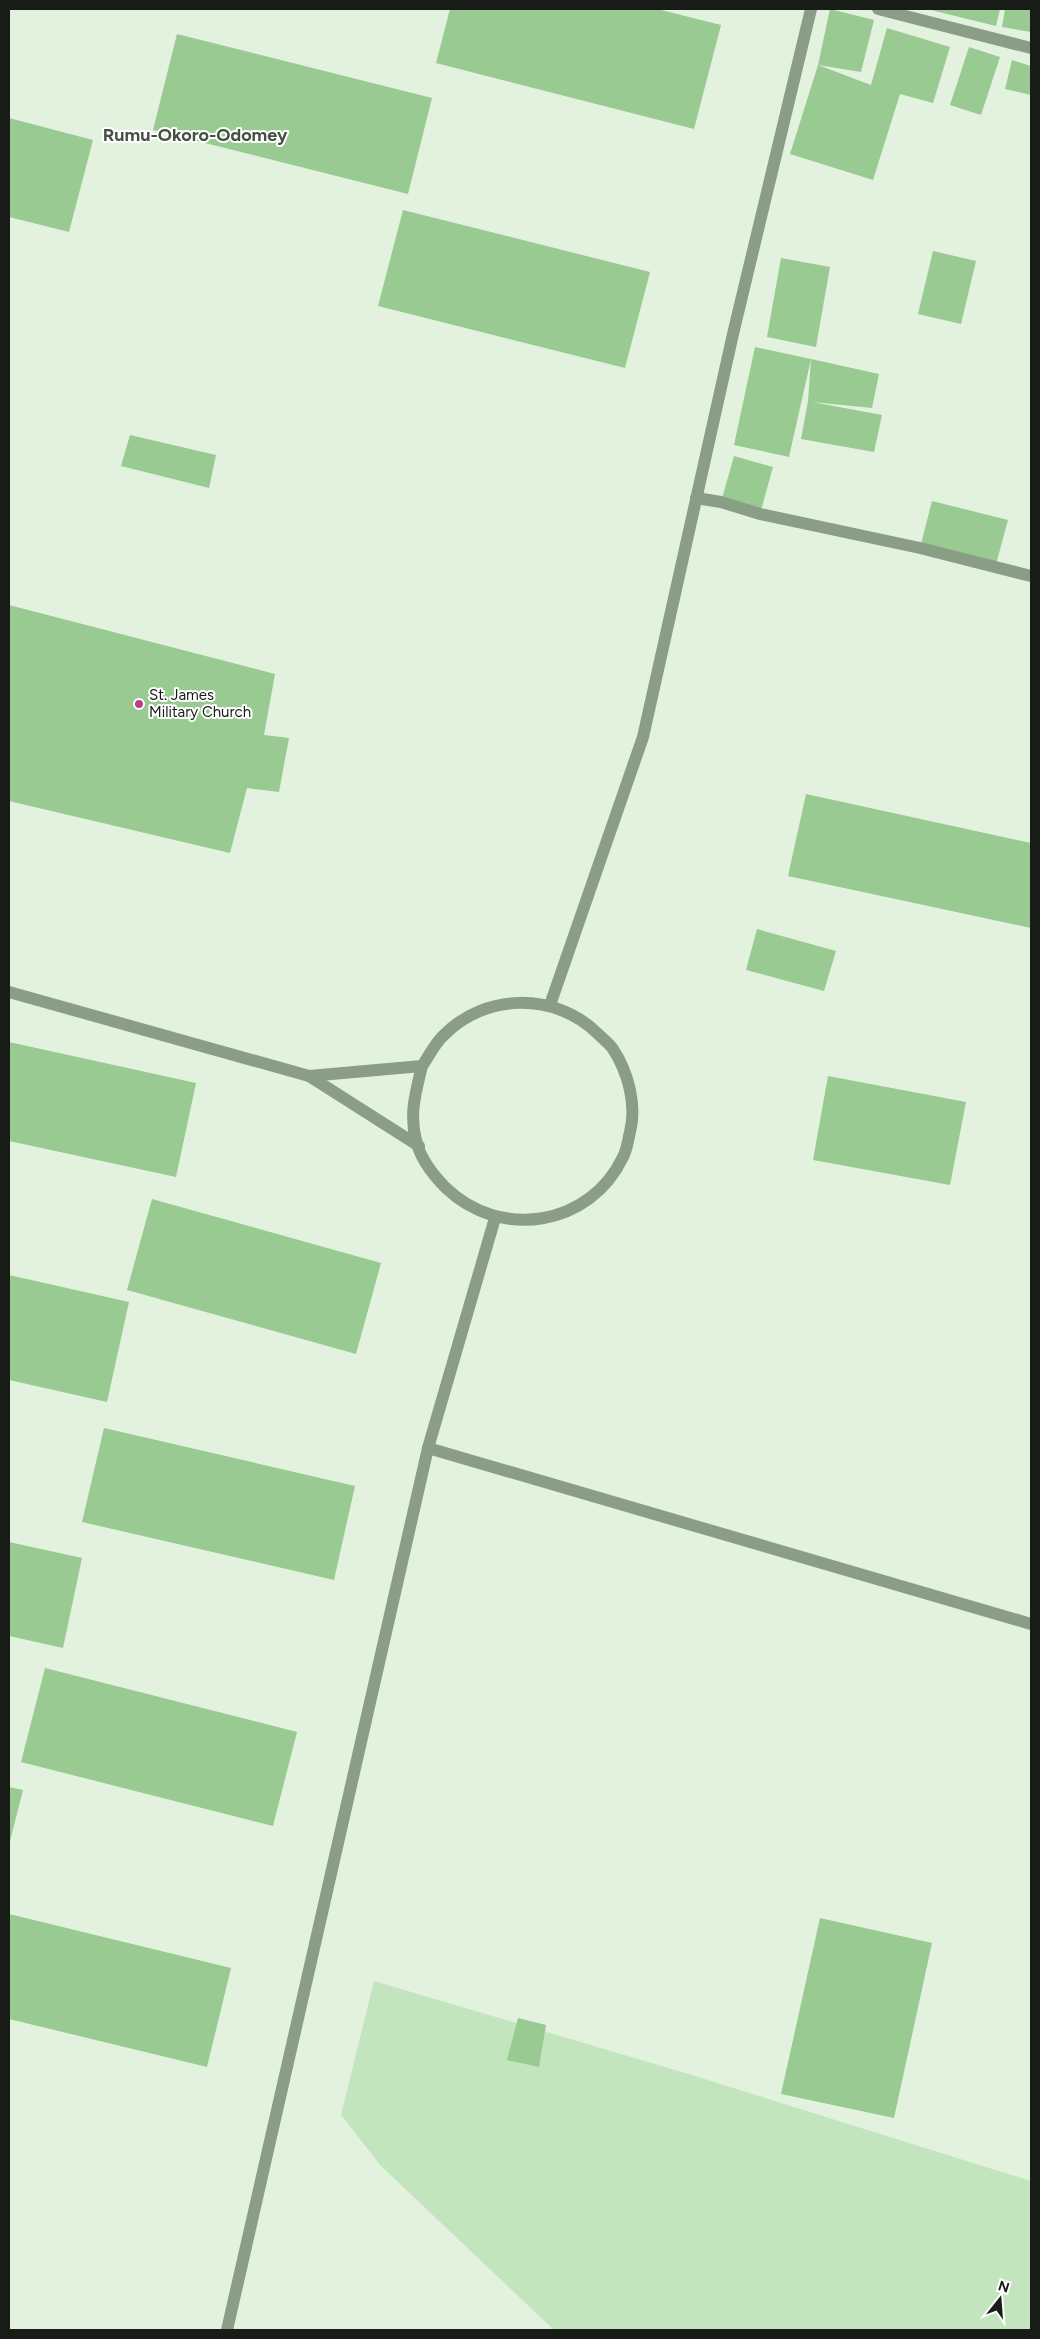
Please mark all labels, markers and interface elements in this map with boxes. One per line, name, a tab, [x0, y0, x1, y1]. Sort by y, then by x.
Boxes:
district label: Rumu-Okoro-Odomey	[103, 124, 288, 146]
place label: St. James Military Church	[149, 686, 251, 721]
marker: St. James Military Church	[133, 698, 145, 710]
north arrow	[975, 2274, 1025, 2324]
text: N	[996, 2277, 1011, 2297]

